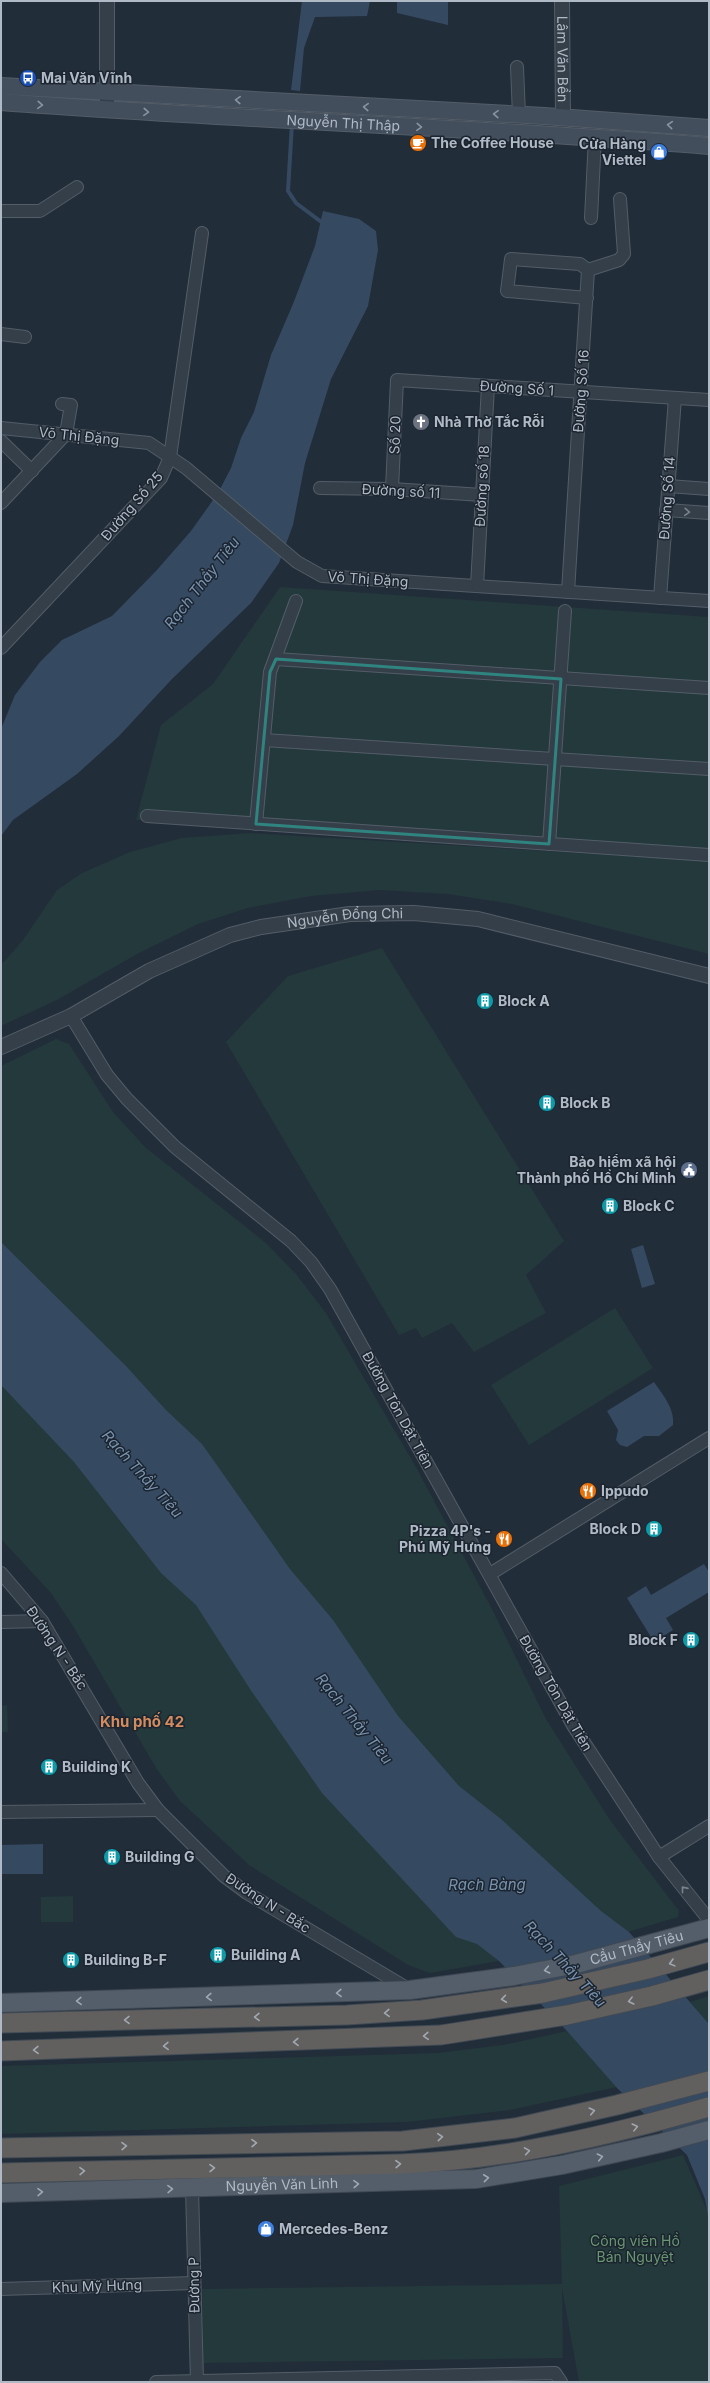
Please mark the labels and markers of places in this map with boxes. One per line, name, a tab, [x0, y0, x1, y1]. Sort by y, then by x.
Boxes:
bus stop icon: Mai Văn Vĩnh	[18, 68, 38, 88]
place label: Mai Văn Vĩnh	[41, 69, 132, 86]
cafe icon: The Coffee House	[408, 133, 428, 153]
place label: The Coffee House	[431, 134, 554, 151]
place label: Cửa Hàng Viettel	[579, 135, 646, 168]
shop icon: Cửa Hàng Viettel	[649, 142, 669, 162]
church icon: Nhà Thờ Tắc Rỗi	[411, 412, 431, 432]
place label: Nhà Thờ Tắc Rỗi	[434, 413, 544, 430]
building icon: Block A	[475, 991, 495, 1011]
place label: Block A	[498, 992, 550, 1009]
building icon: Block B	[537, 1093, 557, 1113]
place label: Block B	[560, 1094, 611, 1111]
place label: Bảo hiểm xã hội Thành phố Hồ Chí Minh	[517, 1153, 676, 1186]
public building icon: Bảo hiểm xã hội Thành phố Hồ Chí Minh	[679, 1160, 699, 1180]
building icon: Block C	[600, 1196, 620, 1216]
place label: Block C	[623, 1197, 675, 1214]
restaurant icon: Ippudo	[578, 1481, 598, 1501]
place label: Ippudo	[601, 1482, 649, 1499]
building icon: Block D	[644, 1519, 664, 1539]
place label: Block D	[590, 1520, 641, 1537]
place label: Pizza 4P's - Phú Mỹ Hưng	[399, 1522, 491, 1555]
restaurant icon: Pizza 4P's - Phú Mỹ Hưng	[494, 1529, 514, 1549]
building icon: Block F	[681, 1630, 701, 1650]
place label: Block F	[628, 1631, 678, 1648]
building icon: Building K	[39, 1757, 59, 1777]
place label: Building K	[62, 1758, 131, 1775]
building icon: Building G	[102, 1847, 122, 1867]
place label: Building G	[125, 1848, 195, 1865]
building icon: Building A	[208, 1945, 228, 1965]
place label: Building A	[231, 1946, 301, 1963]
building icon: Building B-F	[61, 1950, 81, 1970]
place label: Building B-F	[84, 1951, 167, 1968]
shop icon: Mercedes-Benz	[256, 2219, 276, 2239]
place label: Mercedes-Benz	[279, 2220, 388, 2237]

